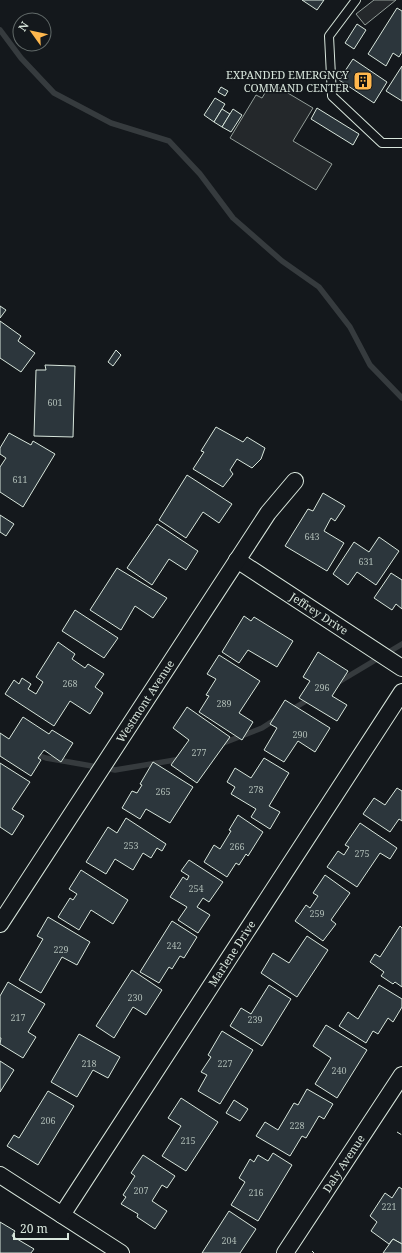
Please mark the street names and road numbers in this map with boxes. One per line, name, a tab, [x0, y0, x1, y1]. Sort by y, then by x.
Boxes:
street label: Jeffrey Drive	[286, 588, 351, 638]
street label: Westmont Avenue	[112, 657, 177, 745]
street label: Marlene Drive	[205, 917, 259, 989]
street label: Daly Avenue	[319, 1131, 368, 1195]

